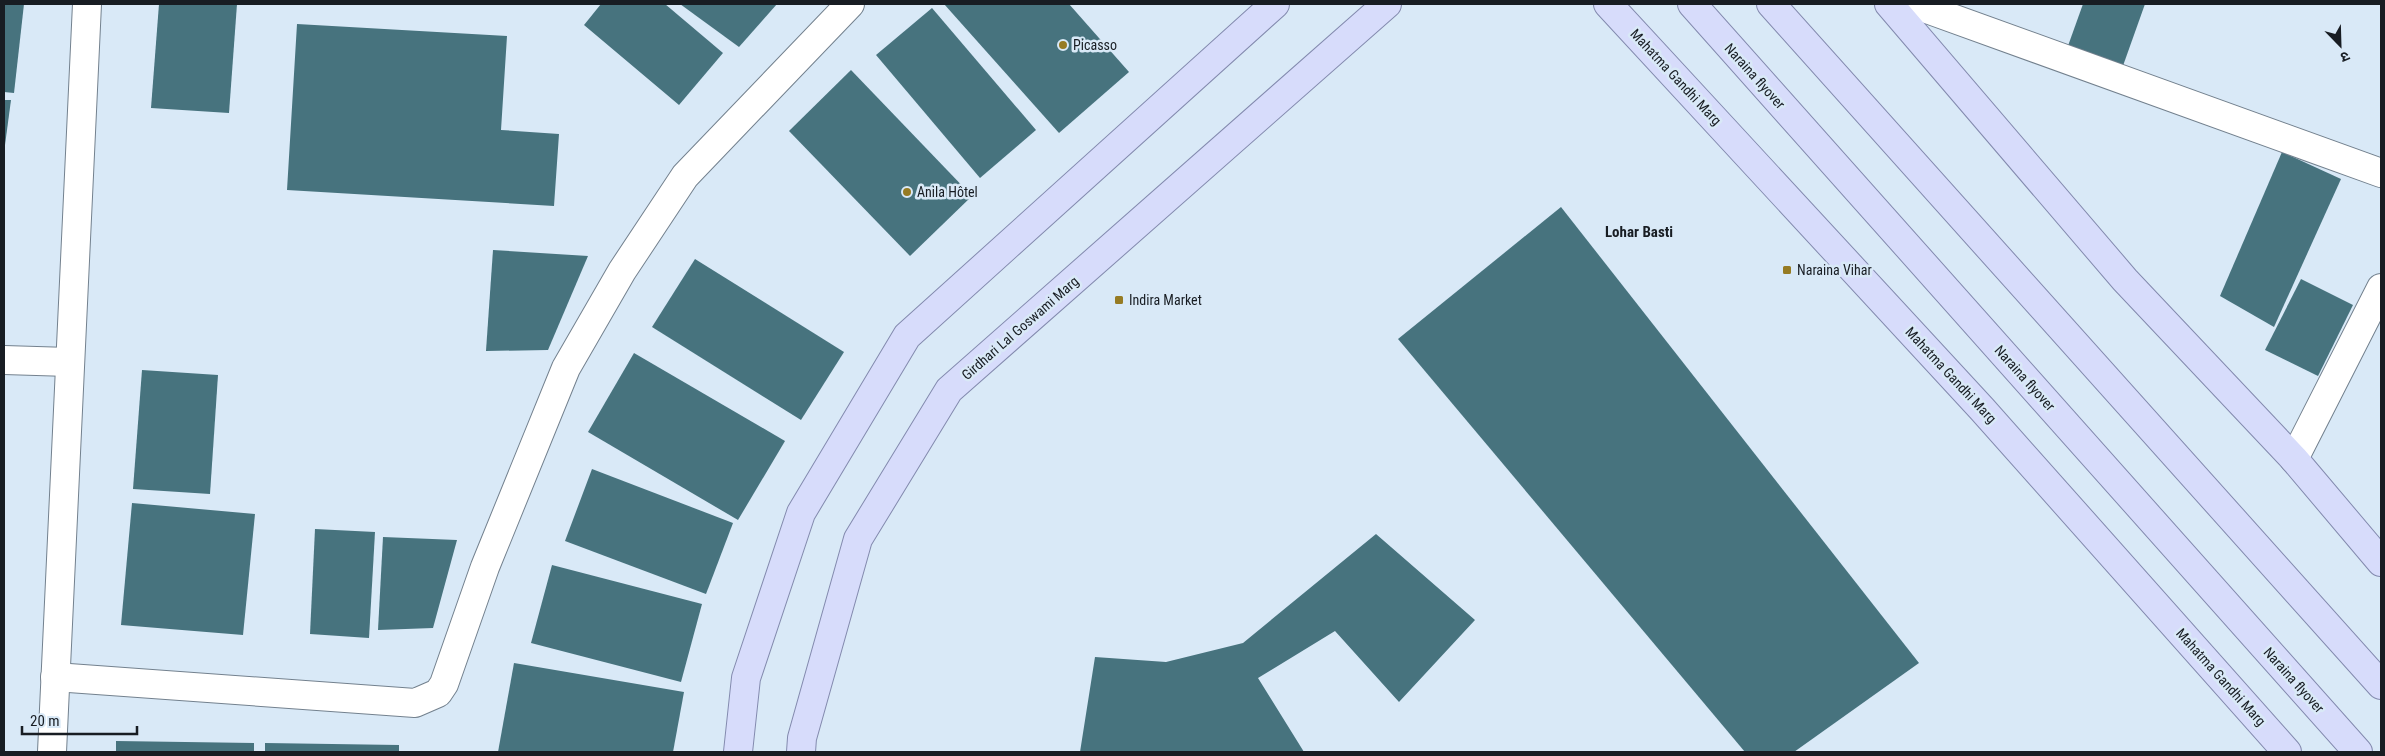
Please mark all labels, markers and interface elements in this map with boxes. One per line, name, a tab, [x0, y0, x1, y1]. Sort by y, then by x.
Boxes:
north arrow	[2315, 20, 2365, 70]
street label: Mahatma Gandhi Marg	[1627, 26, 1725, 128]
place label: Picasso	[1073, 37, 1117, 53]
marker: Picasso	[1057, 39, 1069, 51]
street label: Naraina flyover	[1721, 40, 1789, 112]
text: उ	[2337, 48, 2352, 66]
place label: Anila Hôtel	[917, 184, 978, 200]
marker: Anila Hôtel	[901, 186, 913, 198]
district label: Lohar Basti	[1605, 223, 1673, 241]
place label: Naraina Vihar	[1797, 262, 1872, 278]
marker: Naraina Vihar	[1781, 264, 1793, 276]
street label: Girdhari Lal Goswami Marg	[958, 273, 1082, 383]
place label: Indira Market	[1129, 292, 1202, 308]
marker: Indira Market	[1113, 294, 1125, 306]
street label: Mahatma Gandhi Marg	[1902, 324, 2000, 426]
street label: Naraina flyover	[1991, 342, 2059, 414]
street label: Mahatma Gandhi Marg	[2173, 625, 2269, 729]
street label: Naraina flyover	[2260, 644, 2328, 716]
scale bar	[22, 704, 138, 736]
text: 20 m	[30, 712, 60, 730]

